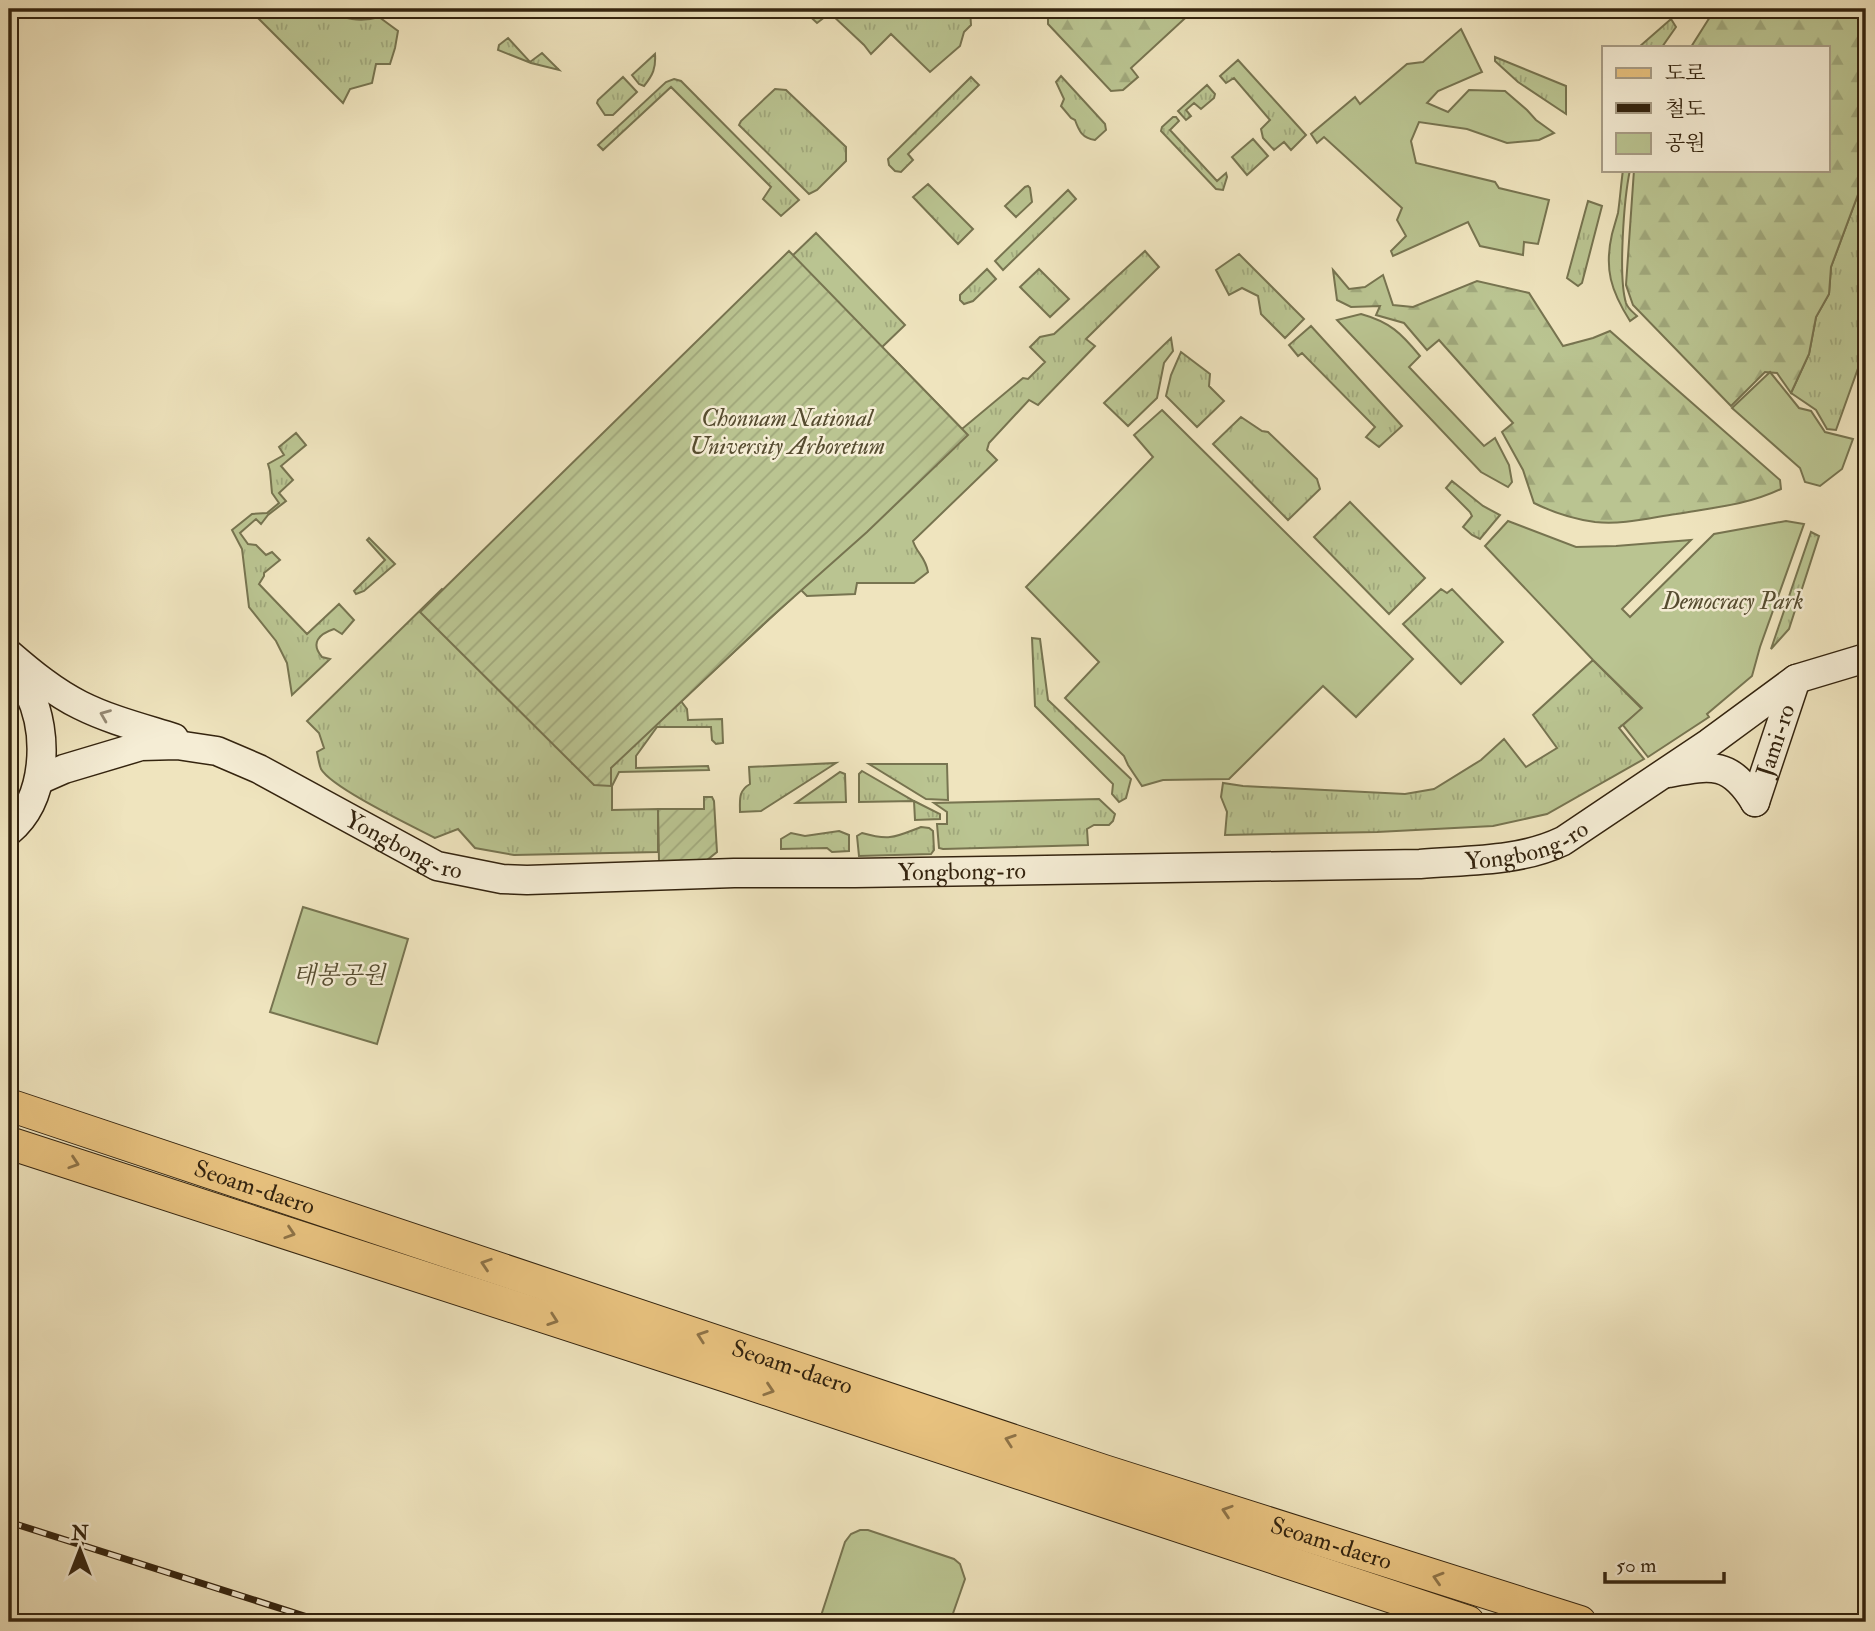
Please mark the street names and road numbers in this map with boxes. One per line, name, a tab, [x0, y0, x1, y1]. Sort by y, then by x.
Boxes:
street label: Jami-ro	[1749, 700, 1803, 782]
street label: Yongbong-ro	[339, 804, 465, 887]
street label: Yongbong-ro	[1464, 813, 1595, 877]
street label: Yongbong-ro	[898, 855, 1026, 888]
street label: Seoam-daero	[190, 1153, 319, 1222]
street label: Seoam-daero	[728, 1333, 857, 1402]
street label: Seoam-daero	[1267, 1510, 1396, 1577]

